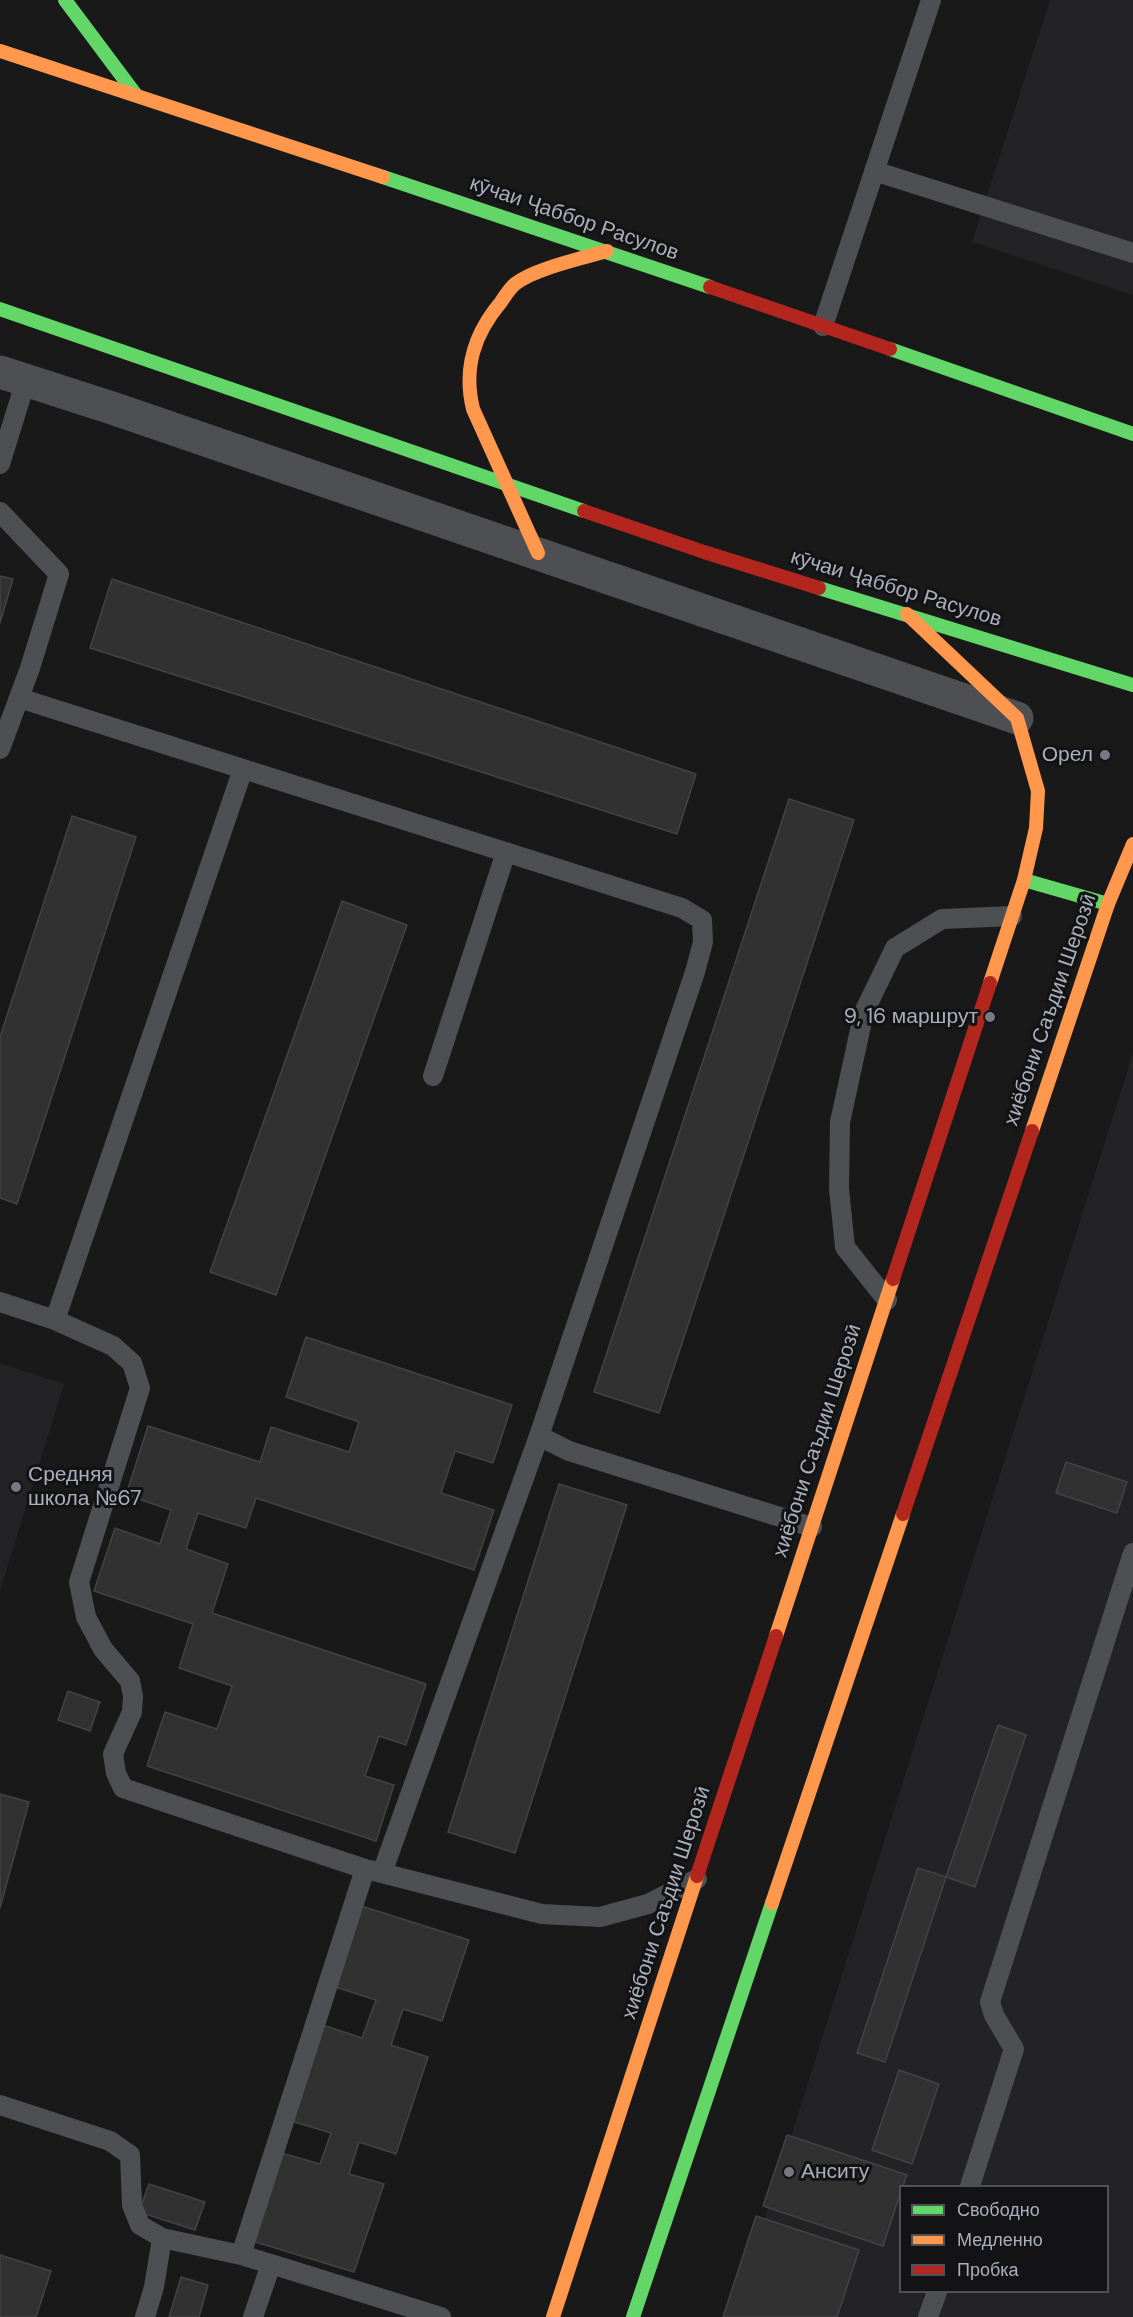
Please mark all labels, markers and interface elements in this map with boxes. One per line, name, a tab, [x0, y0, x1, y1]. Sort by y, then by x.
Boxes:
street label: кӯчаи Ҷаббор Расулов	[466, 171, 682, 267]
street label: кӯчаи Ҷаббор Расулов	[788, 545, 1004, 633]
place label: Орел	[1042, 742, 1093, 768]
marker: Орел	[1098, 748, 1112, 762]
street label: хиёбони Саъдии Шерозӣ	[999, 891, 1103, 1129]
place label: 9, 16 маршрут	[844, 1004, 978, 1030]
marker: 9, 16 маршрут	[983, 1010, 997, 1024]
street label: хиёбони Саъдии Шерозӣ	[768, 1321, 868, 1561]
place label: Средняя школа №67	[28, 1462, 141, 1512]
marker: Средняя школа №67	[9, 1480, 23, 1494]
street label: хиёбони Саъдии Шерозӣ	[617, 1783, 717, 2023]
place label: Анситу	[801, 2159, 869, 2185]
marker: Анситу	[782, 2165, 796, 2179]
legend	[899, 2185, 1109, 2293]
text: Свободно	[957, 2198, 1040, 2222]
text: Медленно	[957, 2228, 1043, 2252]
text: Пробка	[957, 2258, 1019, 2282]

